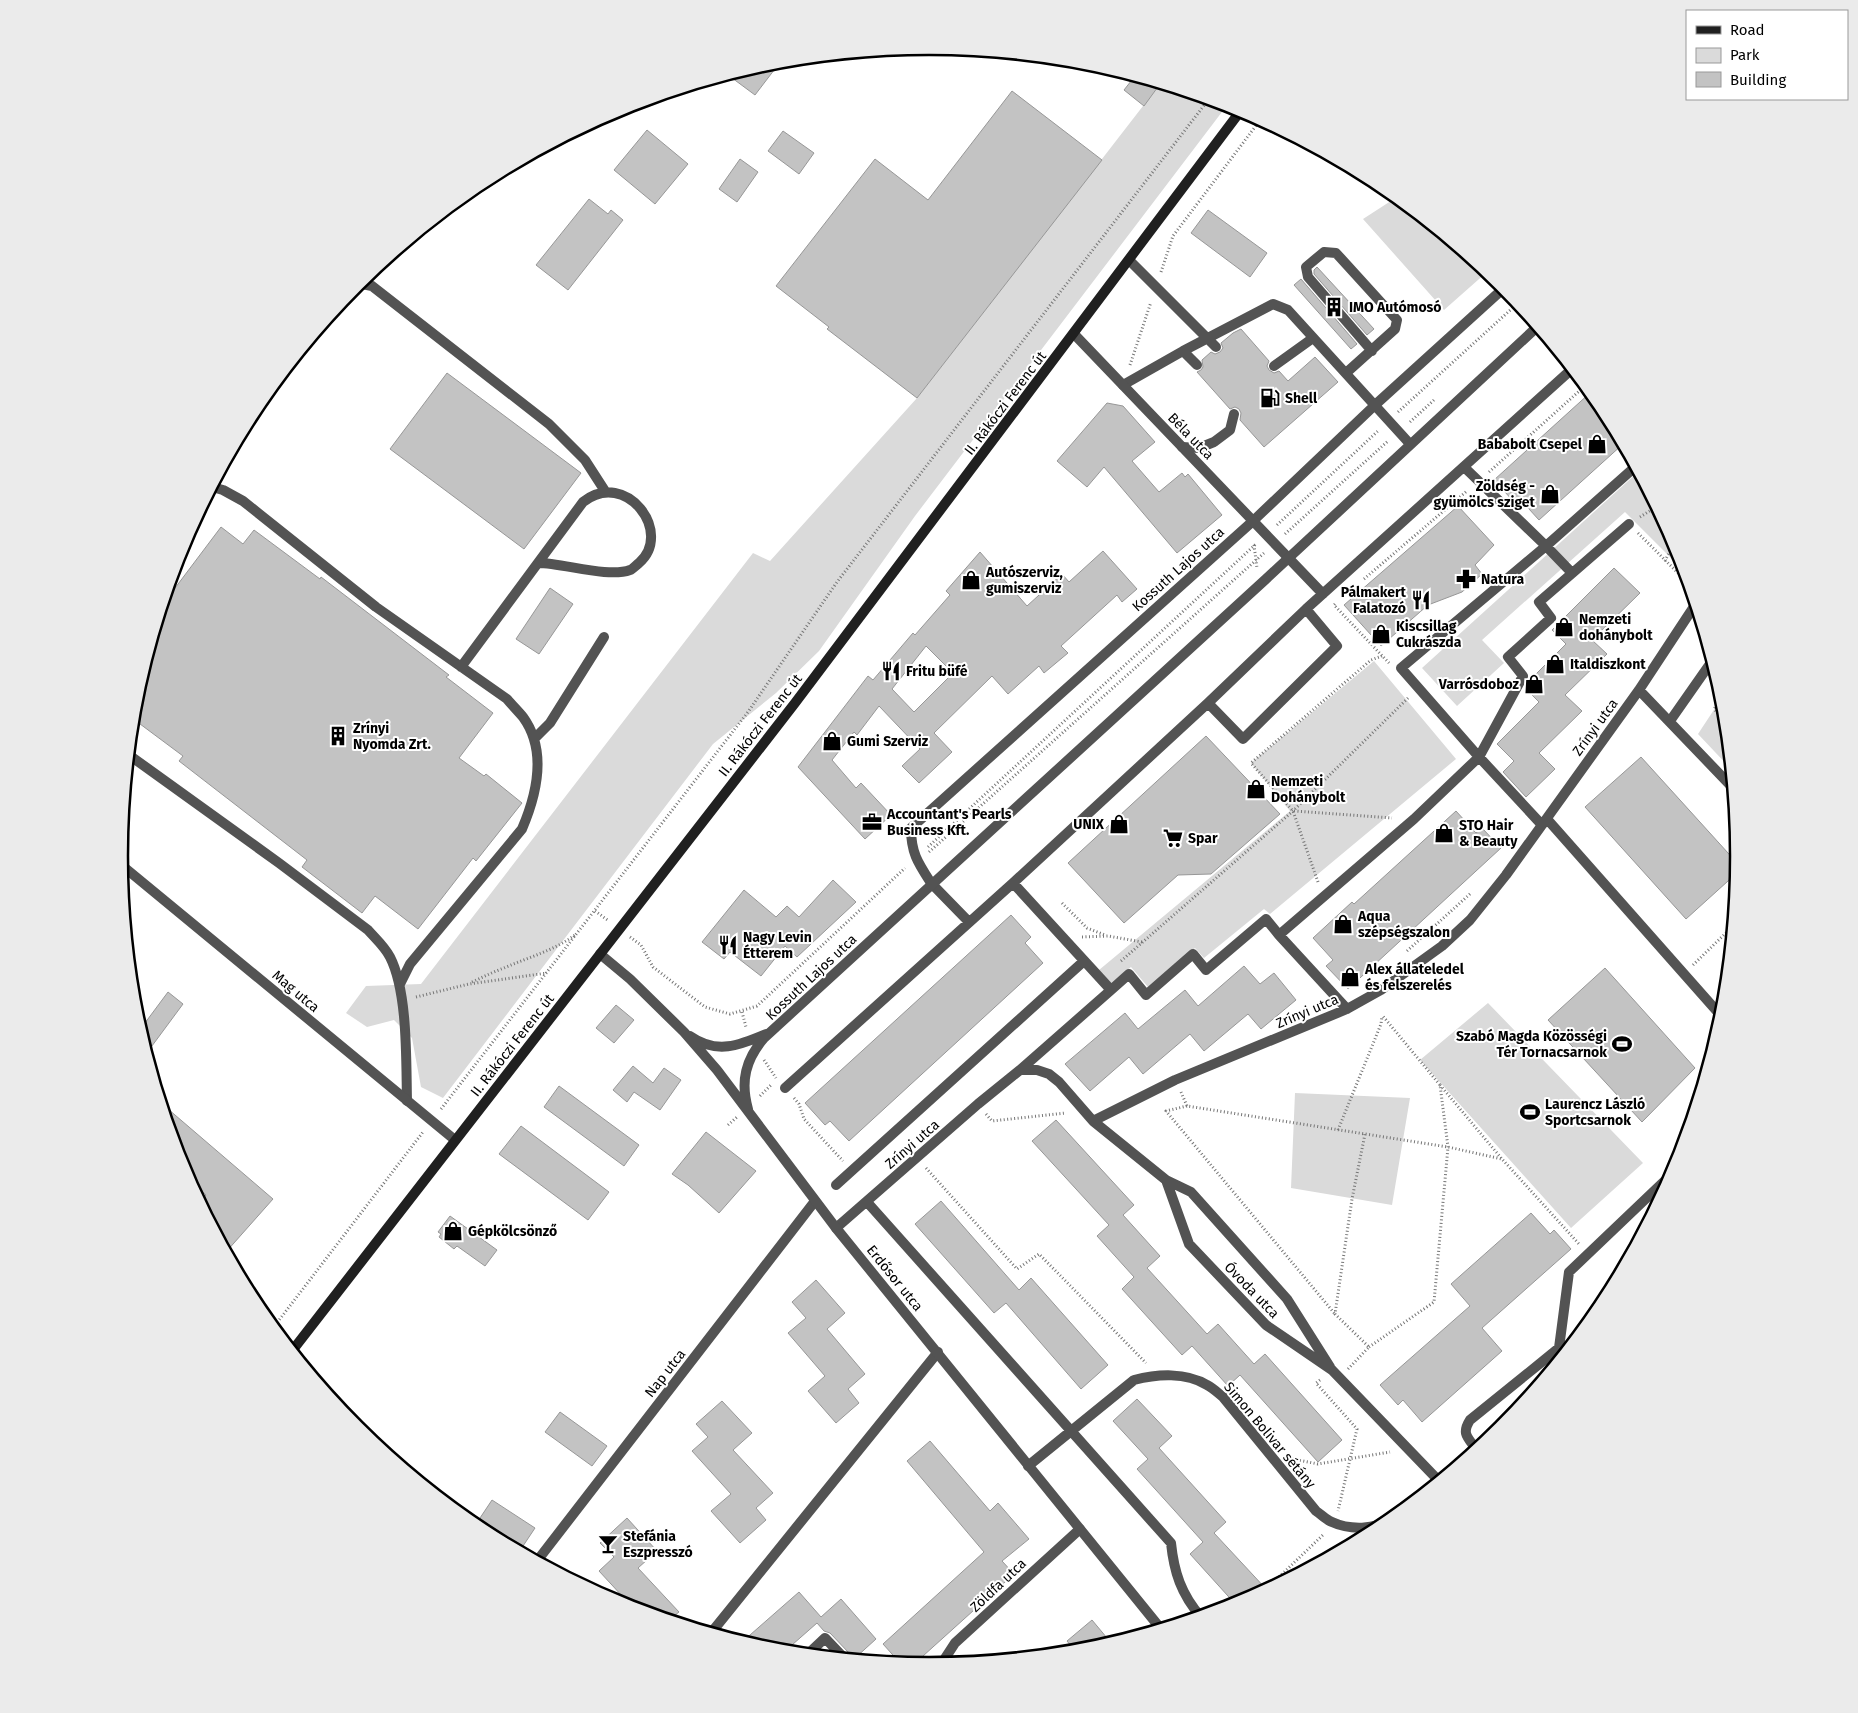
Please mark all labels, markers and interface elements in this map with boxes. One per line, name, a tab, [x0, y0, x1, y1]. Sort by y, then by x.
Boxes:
legend	[1686, 10, 1848, 100]
text: Road	[1730, 21, 1765, 39]
text: Park	[1730, 46, 1760, 64]
text: Building	[1730, 71, 1786, 89]
building icon: IMO Autómosó	[1323, 296, 1345, 318]
place label: IMO Autómosó	[1349, 299, 1442, 316]
street label: II. Rákóczi Ferenc út	[961, 347, 1050, 458]
fuel station icon: Shell	[1259, 387, 1281, 409]
place label: Shell	[1285, 390, 1318, 407]
street label: Béla utca	[1164, 409, 1217, 463]
shop icon: Bababolt Csepel	[1586, 433, 1608, 455]
place label: Bababolt Csepel	[1478, 436, 1583, 453]
place label: Zöldség - gyümölcs sziget	[1433, 478, 1536, 511]
shop icon: Zöldség - gyümölcs sziget	[1539, 483, 1561, 505]
street label: Kossuth Lajos utca	[1129, 524, 1228, 615]
place label: Autószerviz, gumiszerviz	[985, 564, 1063, 597]
pharmacy icon: Natura	[1455, 568, 1477, 590]
shop icon: Autószerviz, gumiszerviz	[960, 569, 982, 591]
place label: Natura	[1481, 571, 1524, 588]
place label: Pálmakert Falatozó	[1341, 584, 1407, 617]
restaurant icon: Pálmakert Falatozó	[1410, 589, 1432, 611]
place label: Nemzeti dohánybolt	[1579, 611, 1653, 644]
shop icon: Nemzeti dohánybolt	[1553, 616, 1575, 638]
place label: Kiscsillag Cukrászda	[1396, 618, 1462, 651]
shop icon: Kiscsillag Cukrászda	[1370, 623, 1392, 645]
shop icon: Italdiszkont	[1544, 653, 1566, 675]
place label: Italdiszkont	[1570, 656, 1646, 673]
restaurant icon: Fritu büfé	[880, 660, 902, 682]
place label: Fritu büfé	[906, 663, 968, 680]
street label: II. Rákóczi Ferenc út	[715, 670, 806, 780]
shop icon: Varrósdoboz	[1523, 673, 1545, 695]
place label: Varrósdoboz	[1438, 676, 1520, 693]
street label: Zrínyi utca	[1569, 695, 1622, 759]
place label: Zrínyi Nyomda Zrt.	[353, 720, 431, 753]
building icon: Zrínyi Nyomda Zrt.	[327, 725, 349, 747]
shop icon: Gumi Szerviz	[821, 730, 843, 752]
place label: Gumi Szerviz	[847, 733, 929, 750]
place label: Nemzeti Dohánybolt	[1271, 773, 1346, 806]
shop icon: Nemzeti Dohánybolt	[1245, 778, 1267, 800]
place label: Accountant's Pearls Business Kft.	[886, 806, 1012, 839]
office icon: Accountant's Pearls Business Kft.	[861, 811, 883, 833]
shop icon: UNIX	[1108, 813, 1130, 835]
place label: UNIX	[1073, 816, 1105, 833]
place label: STO Hair & Beauty	[1459, 817, 1518, 850]
shop icon: STO Hair & Beauty	[1433, 822, 1455, 844]
supermarket icon: Spar	[1162, 827, 1184, 849]
place label: Spar	[1188, 830, 1218, 847]
place label: Aqua szépségszalon	[1357, 908, 1450, 941]
shop icon: Aqua szépségszalon	[1332, 913, 1354, 935]
place label: Nagy Levin Étterem	[743, 929, 812, 962]
street label: Kossuth Lajos utca	[762, 931, 860, 1024]
restaurant icon: Nagy Levin Étterem	[717, 934, 739, 956]
place label: Alex állateledel és felszerelés	[1364, 961, 1465, 994]
shop icon: Alex állateledel és felszerelés	[1339, 966, 1361, 988]
street label: Mag utca	[269, 967, 323, 1016]
street label: II. Rákóczi Ferenc út	[467, 990, 558, 1100]
street label: Zrínyi utca	[1273, 991, 1341, 1032]
place label: Szabó Magda Közösségi Tér Tornacsarnok	[1456, 1028, 1607, 1061]
sports icon: Szabó Magda Közösségi Tér Tornacsarnok	[1611, 1033, 1633, 1055]
place label: Laurencz László Sportcsarnok	[1545, 1096, 1645, 1129]
sports icon: Laurencz László Sportcsarnok	[1519, 1101, 1541, 1123]
street label: Zrínyi utca	[882, 1116, 943, 1173]
shop icon: Gépkölcsönző	[442, 1220, 464, 1242]
place label: Gépkölcsönző	[468, 1223, 557, 1240]
street label: Erdősor utca	[863, 1242, 926, 1315]
street label: Óvoda utca	[1221, 1258, 1283, 1322]
street label: Nap utca	[641, 1346, 689, 1401]
street label: Simon Bolivar sétány	[1220, 1379, 1319, 1492]
place label: Stefánia Eszpresszó	[623, 1528, 693, 1561]
bar icon: Stefánia Eszpresszó	[597, 1533, 619, 1555]
street label: Zöldfa utca	[967, 1555, 1030, 1616]

